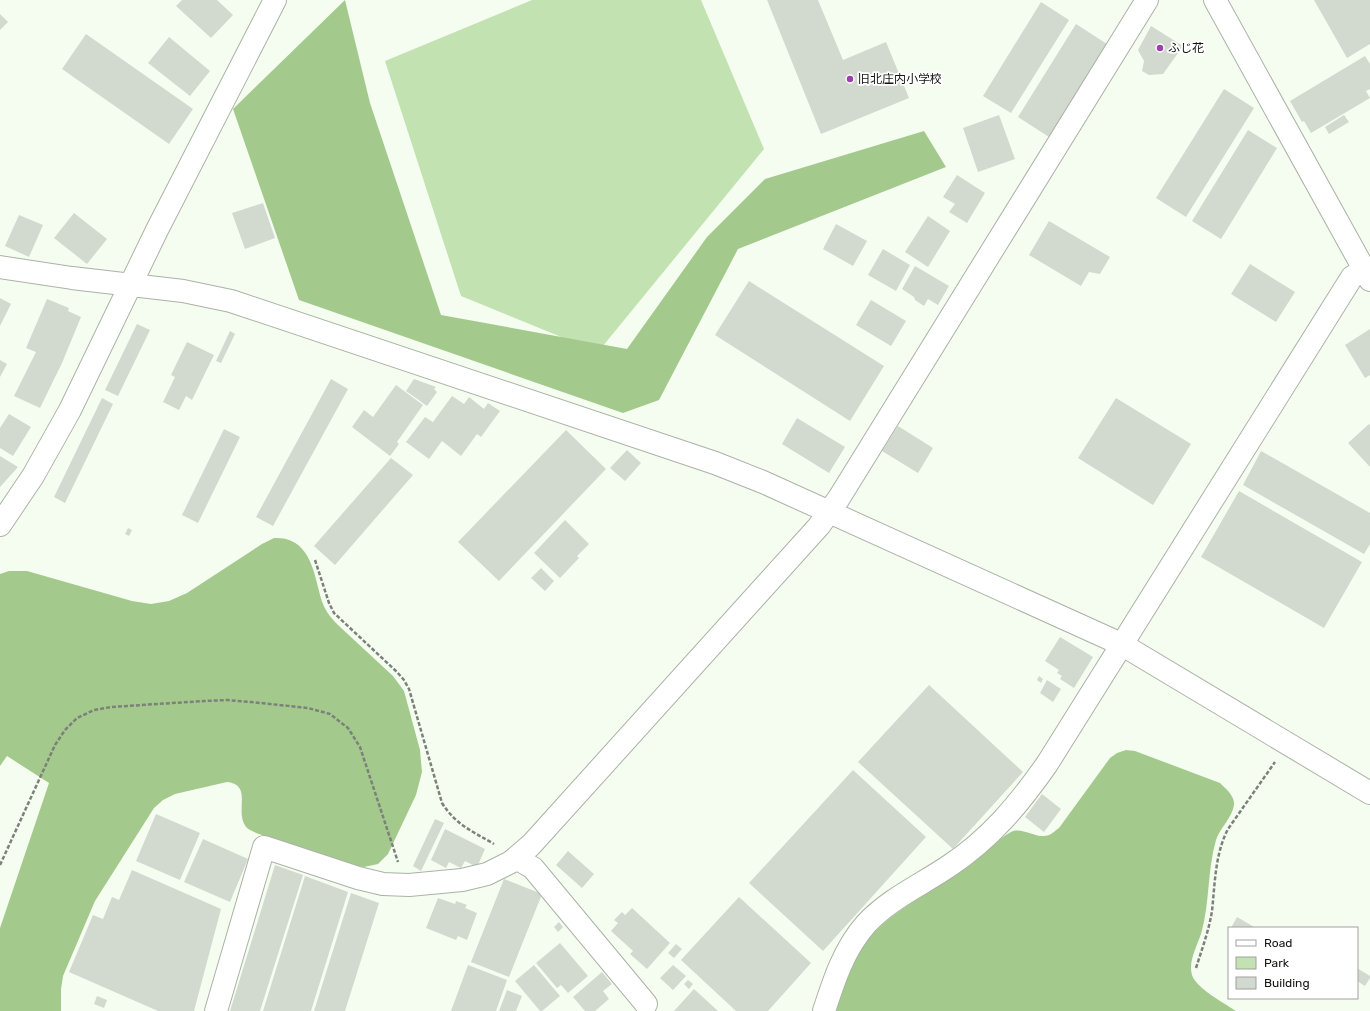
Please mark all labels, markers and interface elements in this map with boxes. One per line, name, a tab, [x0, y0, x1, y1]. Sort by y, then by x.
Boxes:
place label: ふじ花	[1168, 41, 1204, 55]
marker: ふじ花	[1155, 43, 1165, 53]
place label: 旧北庄内小学校	[858, 72, 942, 86]
marker: 旧北庄内小学校	[845, 74, 855, 84]
legend	[1228, 927, 1358, 999]
text: Road	[1264, 936, 1292, 950]
text: Park	[1264, 956, 1290, 970]
text: Building	[1264, 976, 1310, 990]

